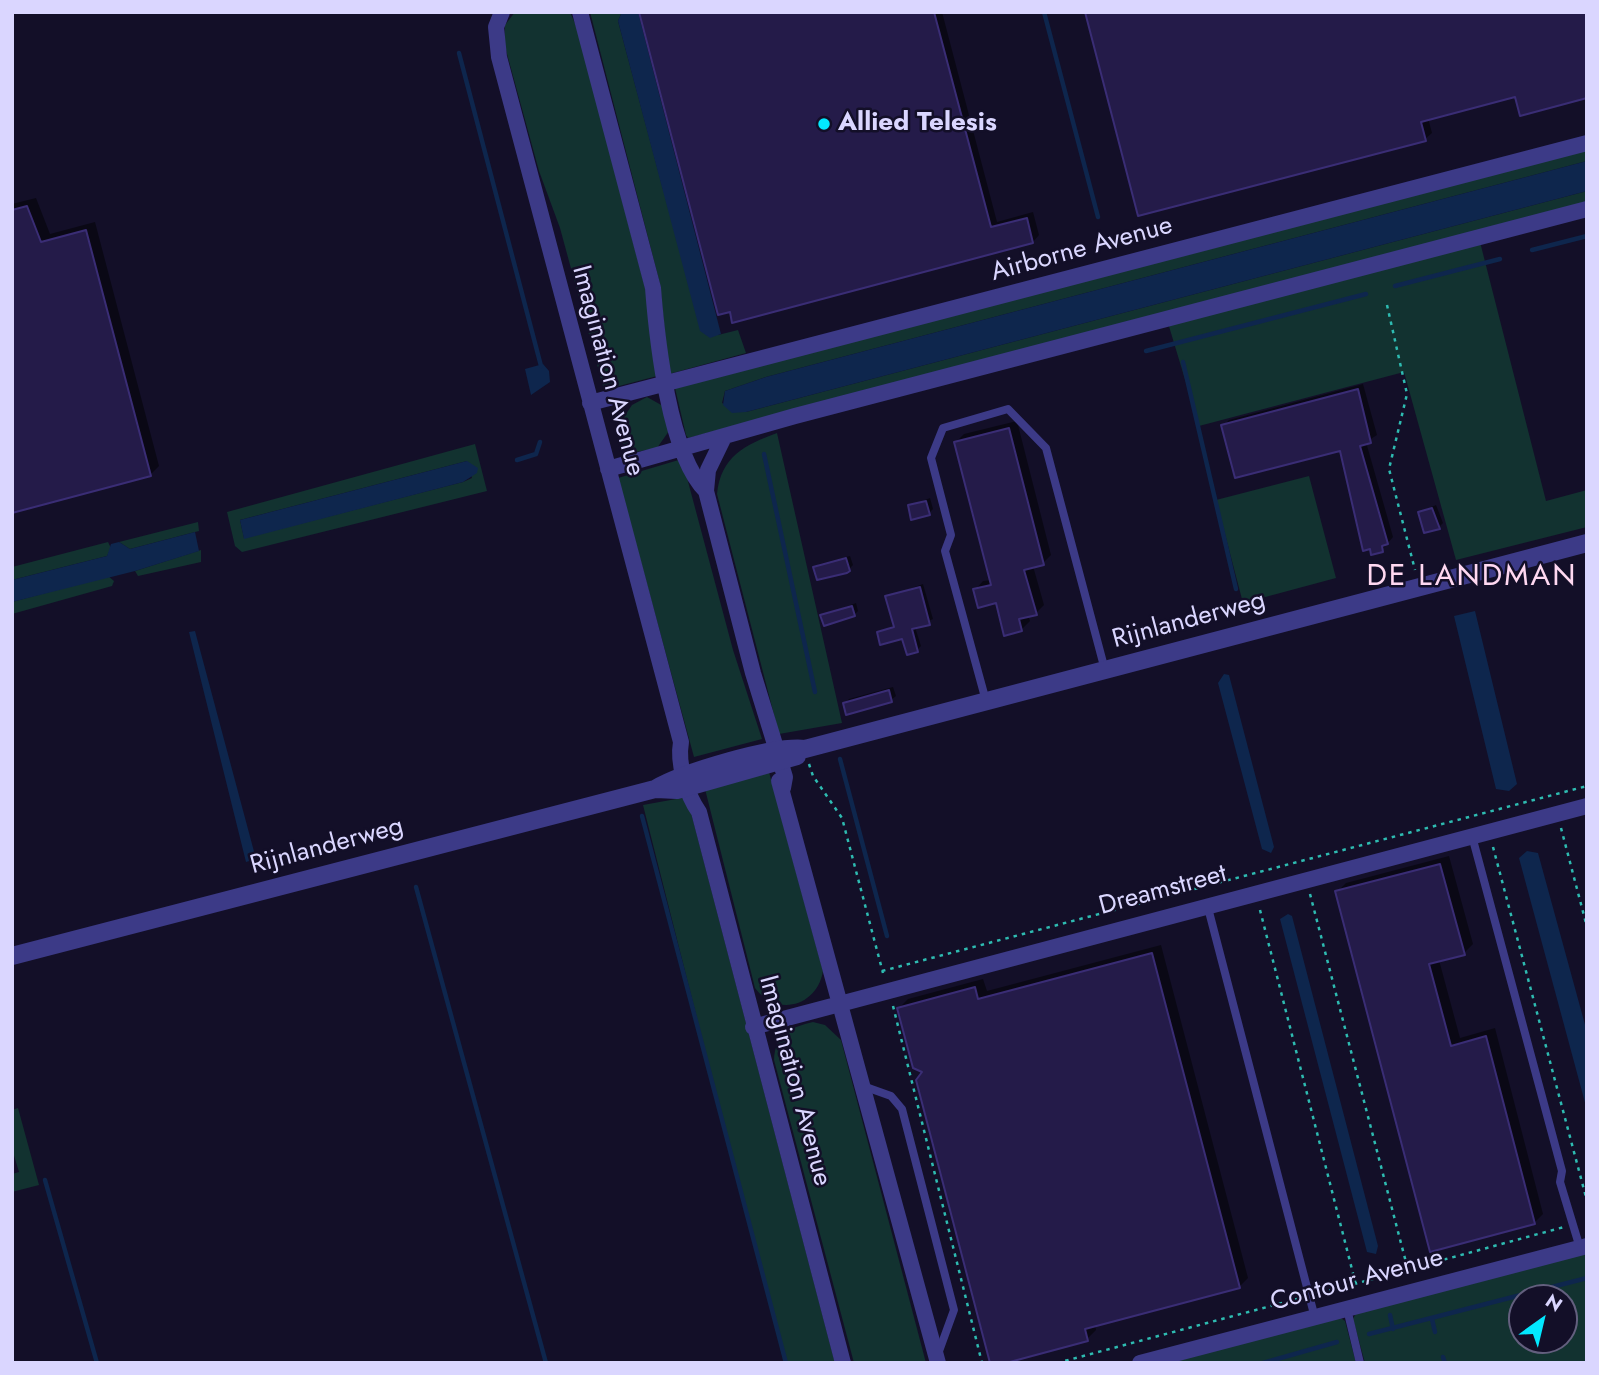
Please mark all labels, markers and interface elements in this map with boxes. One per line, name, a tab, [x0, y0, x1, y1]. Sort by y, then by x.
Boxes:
place label: Allied Telesis	[838, 108, 997, 140]
marker: Allied Telesis	[816, 116, 832, 132]
street label: Airborne Avenue	[988, 211, 1176, 289]
street label: Imagination Avenue	[564, 262, 650, 480]
district label: DE LANDMAN	[1368, 560, 1576, 596]
street label: Rijnlanderweg	[1109, 586, 1269, 656]
street label: Rijnlanderweg	[247, 812, 407, 882]
street label: Dreamstreet	[1096, 859, 1230, 923]
street label: Imagination Avenue	[751, 972, 837, 1190]
street label: Contour Avenue	[1267, 1243, 1447, 1319]
north arrow	[1508, 1284, 1578, 1354]
text: N	[1540, 1287, 1568, 1318]

